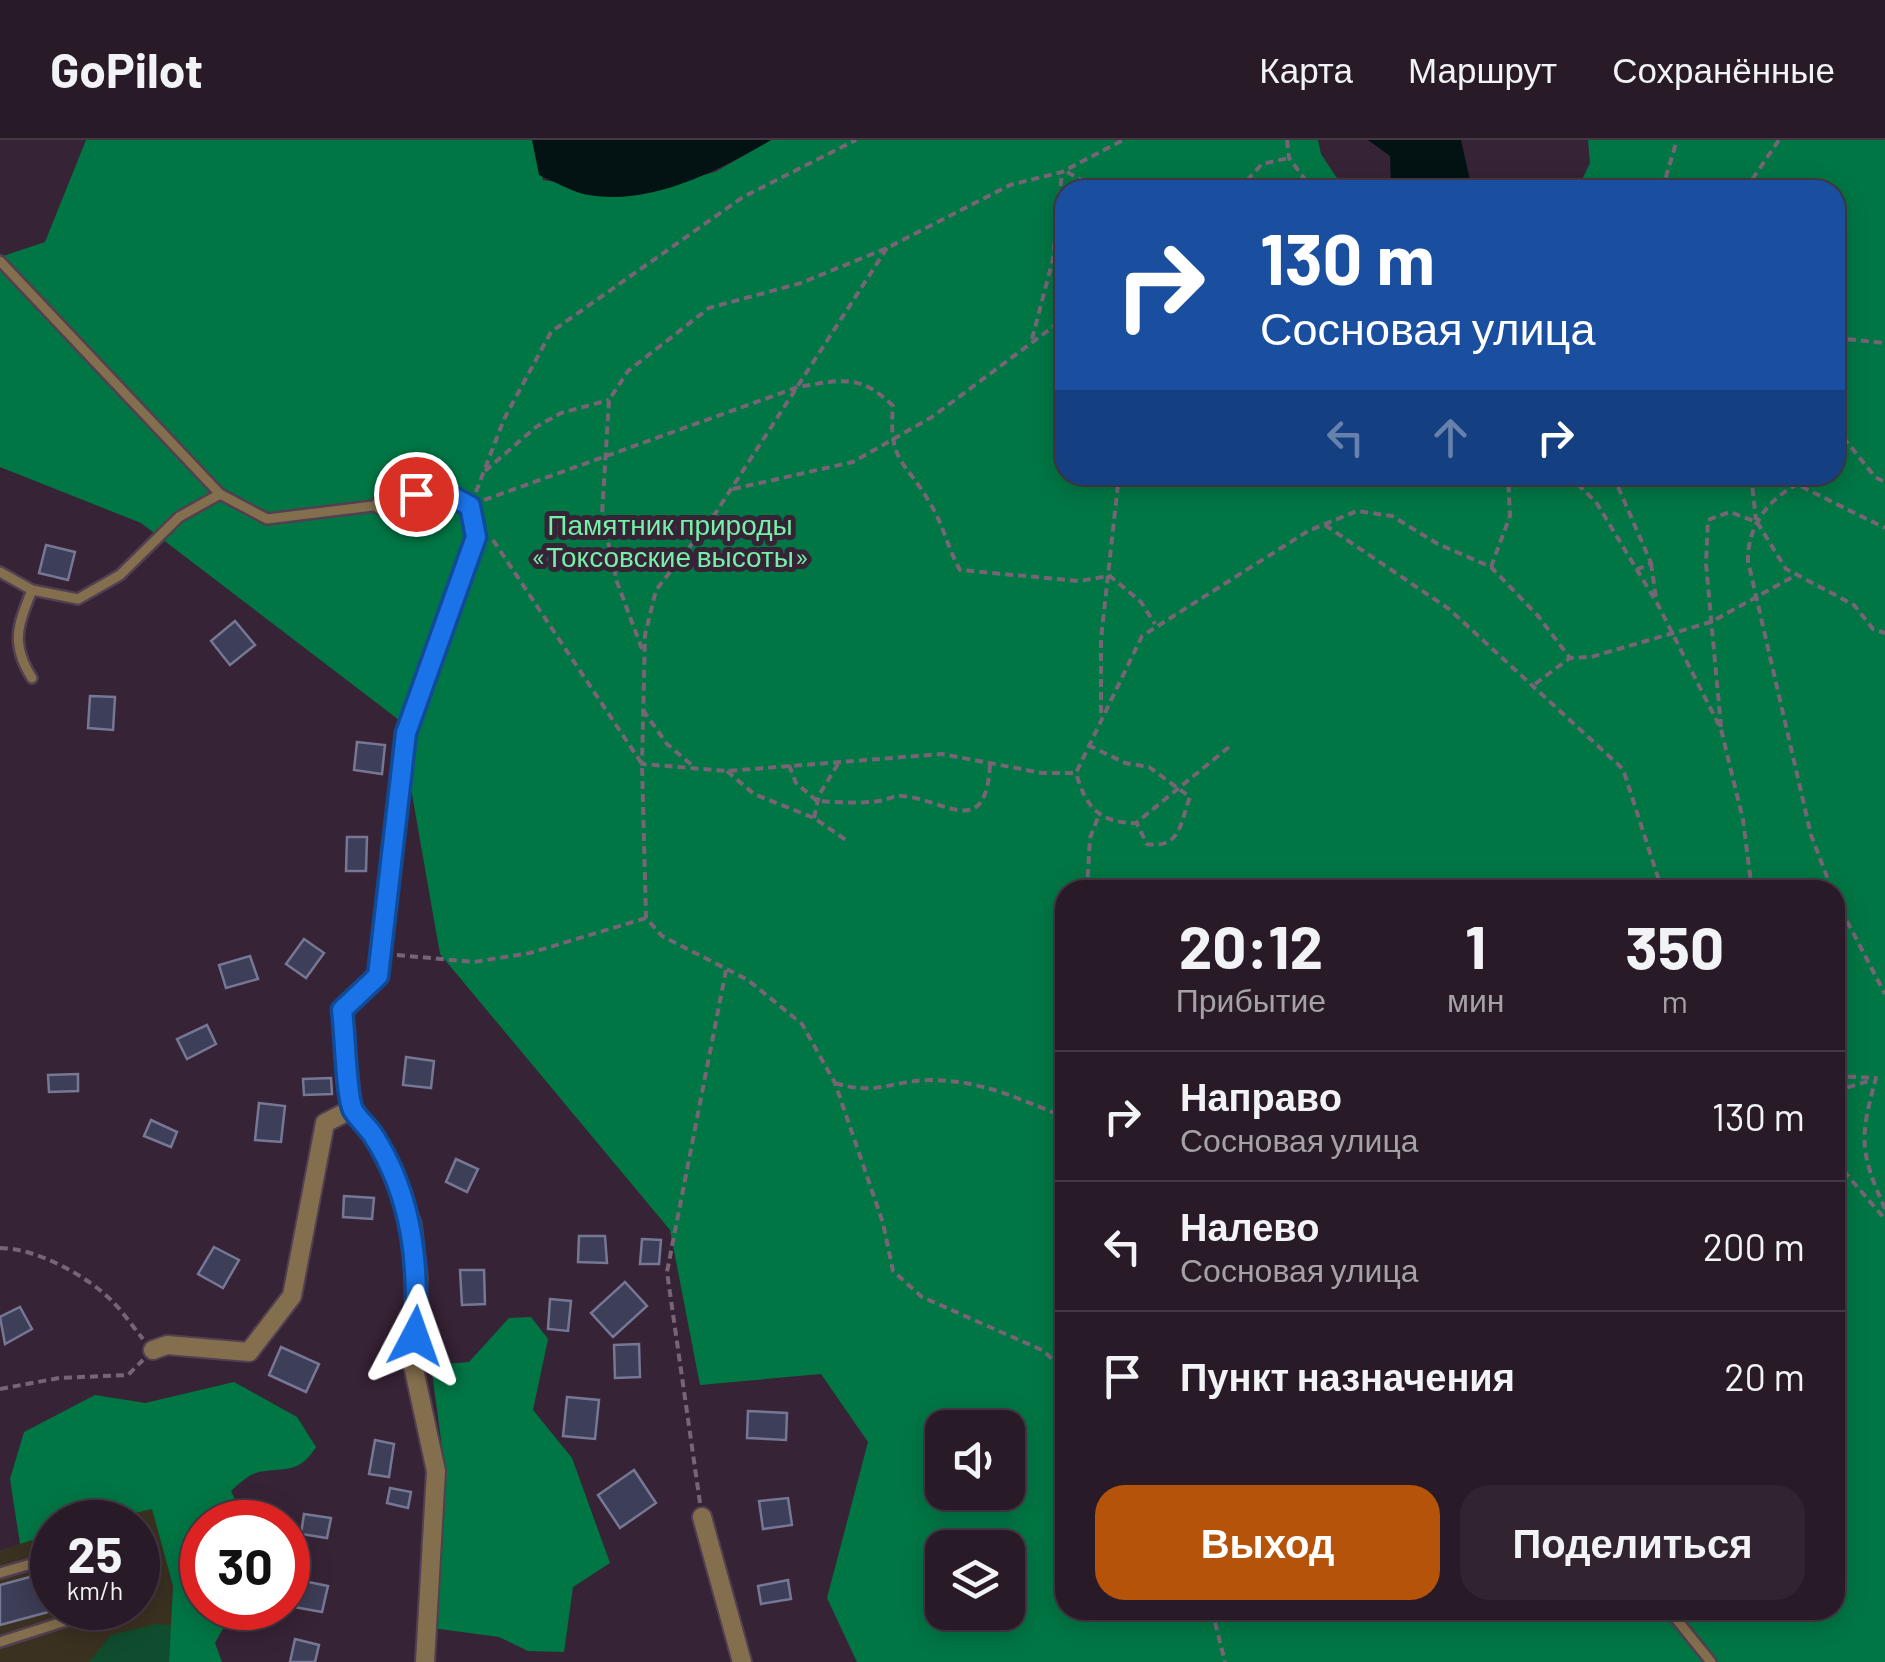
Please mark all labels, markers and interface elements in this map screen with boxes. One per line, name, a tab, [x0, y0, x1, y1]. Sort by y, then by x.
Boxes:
text: GoPilot	[50, 40, 203, 98]
text: Карта	[1259, 48, 1353, 90]
text: Маршрут	[1408, 48, 1557, 90]
text: Сохранённые	[1612, 48, 1835, 90]
text: 130 m	[1260, 215, 1435, 299]
icon: right	[1095, 220, 1225, 350]
text: Сосновая улица	[1260, 300, 1595, 354]
icon: left	[1318, 410, 1373, 465]
icon: ahead	[1423, 410, 1478, 465]
icon: right	[1528, 410, 1583, 465]
pin	[374, 452, 459, 537]
icon: arrive	[389, 467, 444, 522]
park label: Памятник природы «Токсовские высоты»	[531, 507, 809, 573]
text: 20:12	[1179, 909, 1323, 981]
text: 1	[1465, 909, 1486, 981]
text: 350	[1625, 910, 1724, 982]
text: Прибытие	[1176, 980, 1326, 1018]
text: мин	[1447, 980, 1504, 1018]
text: m	[1661, 981, 1688, 1019]
text: Направо	[1180, 1073, 1342, 1119]
icon: right	[1095, 1089, 1150, 1144]
text: 130 m	[1712, 1093, 1805, 1139]
text: Сосновая улица	[1180, 1120, 1419, 1158]
text: Налево	[1180, 1203, 1319, 1249]
icon: left	[1095, 1219, 1150, 1274]
text: 200 m	[1703, 1223, 1805, 1269]
text: Сосновая улица	[1180, 1250, 1419, 1288]
position arrow	[363, 1284, 467, 1388]
icon: arrive	[1095, 1349, 1150, 1404]
text: Пункт назначения	[1180, 1353, 1515, 1399]
text: 20 m	[1724, 1353, 1805, 1399]
map controls	[925, 1410, 1025, 1630]
button: sound	[925, 1410, 1025, 1510]
button: Выход	[1095, 1485, 1440, 1600]
button: Поделиться	[1460, 1485, 1805, 1600]
speed limit sign: 30	[180, 1500, 310, 1630]
text: 25	[68, 1523, 122, 1583]
button: layers	[925, 1530, 1025, 1630]
text: km/h	[67, 1575, 123, 1605]

